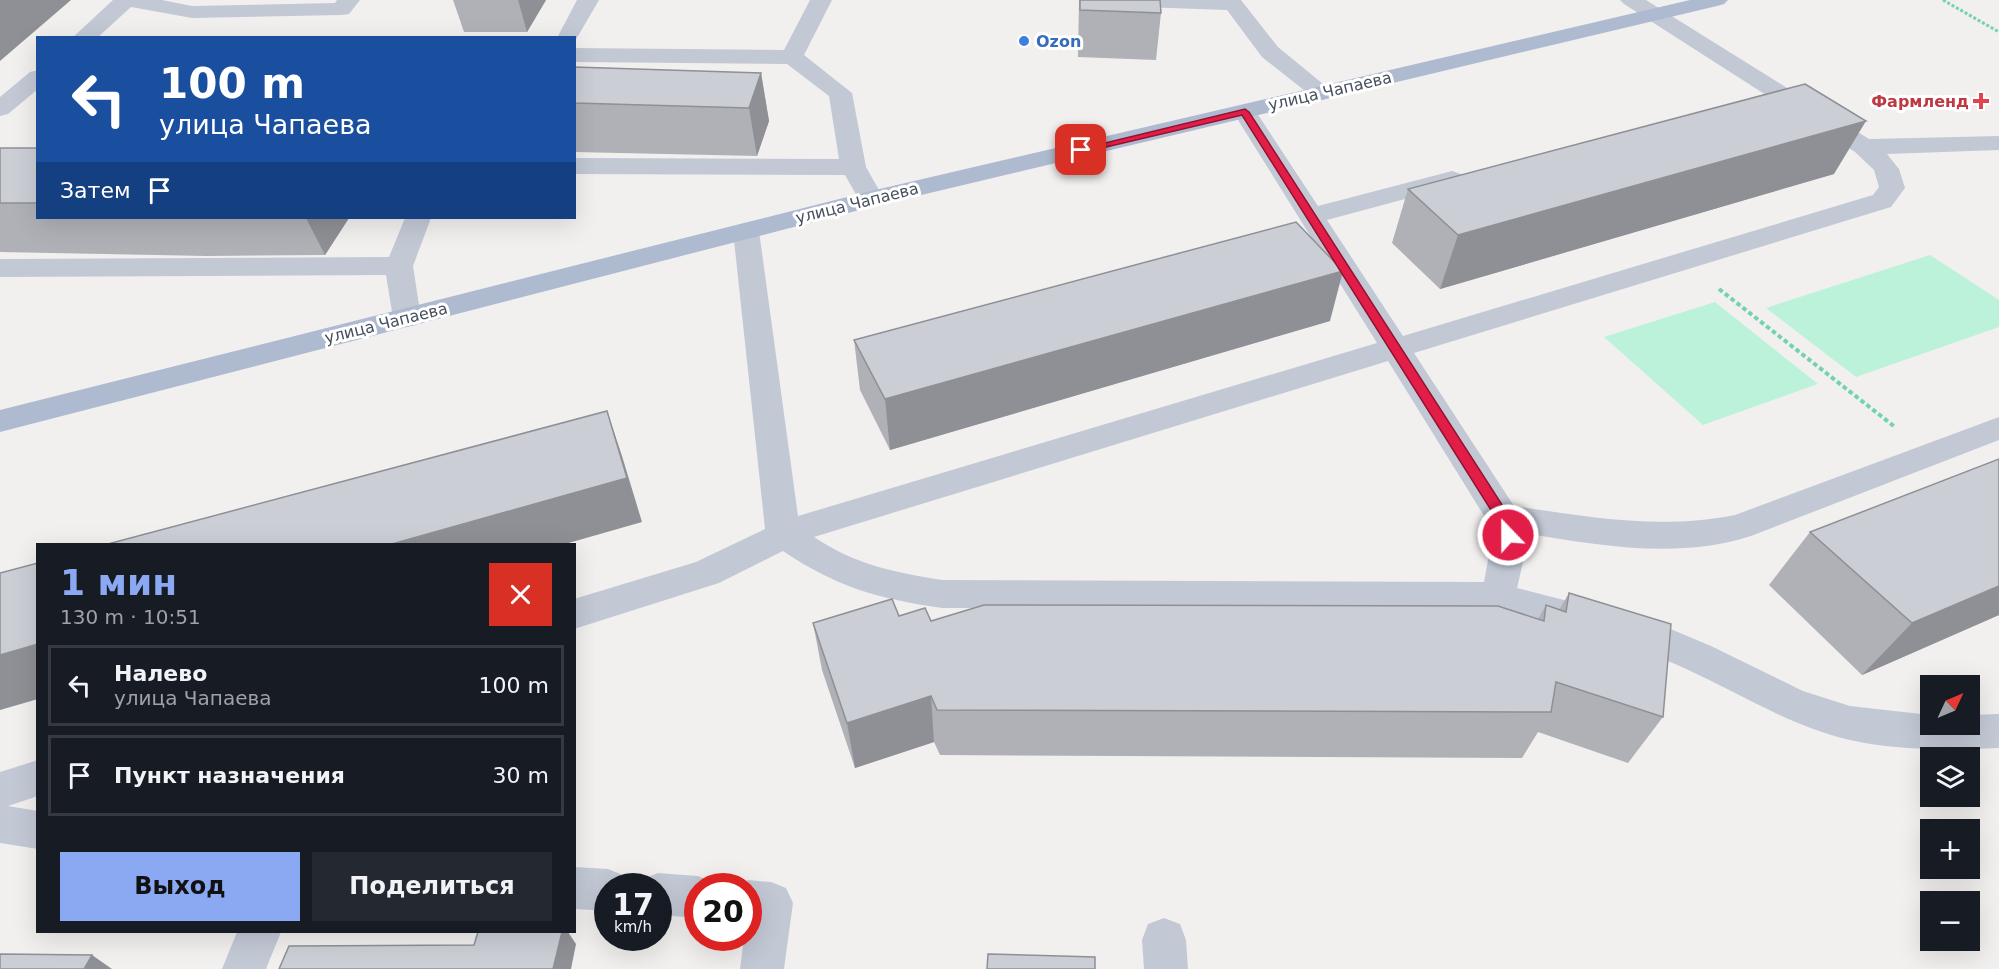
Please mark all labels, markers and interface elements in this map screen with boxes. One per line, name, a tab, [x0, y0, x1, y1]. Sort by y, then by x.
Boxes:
place label: Ozon	[1036, 32, 1081, 51]
marker: Ozon	[1017, 34, 1031, 48]
text: 100 m	[159, 59, 305, 108]
icon: left	[60, 60, 138, 138]
street label: улица Чапаева	[1266, 68, 1394, 114]
place label: Фармленд	[1871, 92, 1969, 111]
marker: Фармленд	[1974, 94, 1988, 108]
text: улица Чапаева	[159, 109, 372, 140]
pin	[1055, 124, 1106, 175]
icon: arrive	[1064, 133, 1097, 166]
icon: arrive	[143, 174, 176, 207]
text: Затем	[60, 178, 131, 203]
street label: улица Чапаева	[794, 179, 920, 227]
street label: улица Чапаева	[323, 299, 449, 347]
position arrow	[1476, 503, 1540, 567]
text: 1 мин	[60, 562, 177, 603]
button: close	[489, 563, 552, 626]
text: 130 m · 10:51	[60, 605, 201, 629]
text: Налево	[114, 661, 207, 686]
icon: left	[63, 669, 96, 702]
text: 100 m	[479, 673, 549, 698]
north arrow	[1920, 675, 1980, 735]
map controls	[1920, 675, 1980, 951]
text: улица Чапаева	[114, 686, 272, 710]
button: layers	[1920, 747, 1980, 807]
icon: arrive	[63, 759, 96, 792]
text: Пункт назначения	[114, 763, 345, 788]
text: 30 m	[493, 763, 549, 788]
button: +	[1920, 819, 1980, 879]
button: Выход	[60, 852, 300, 921]
button: Поделиться	[312, 852, 552, 921]
speed limit sign: 20	[684, 873, 762, 951]
text: 17	[612, 887, 654, 922]
button: −	[1920, 891, 1980, 951]
text: km/h	[614, 918, 652, 936]

